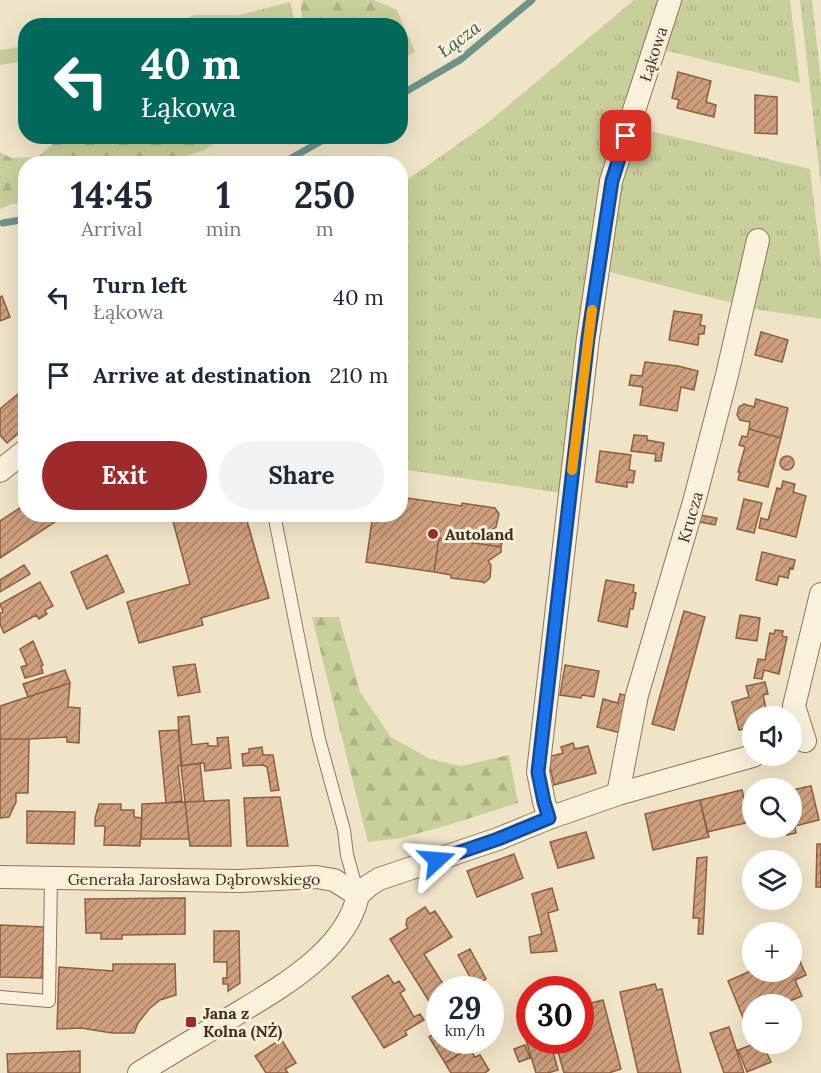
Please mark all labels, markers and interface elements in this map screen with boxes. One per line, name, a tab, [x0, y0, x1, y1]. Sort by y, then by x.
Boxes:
water label: Łącza	[433, 16, 485, 62]
street label: Łąkowa	[635, 24, 671, 84]
text: 40 m	[141, 37, 240, 91]
icon: left	[42, 42, 120, 120]
text: Łąkowa	[141, 90, 236, 124]
pin	[600, 110, 651, 161]
icon: arrive	[609, 119, 642, 152]
text: 14:45	[71, 172, 153, 218]
text: 1	[216, 172, 231, 218]
text: 250	[294, 172, 355, 218]
text: Arrival	[81, 216, 142, 241]
text: min	[206, 216, 241, 241]
text: m	[316, 216, 334, 241]
text: Turn left	[93, 271, 187, 299]
icon: left	[42, 281, 75, 314]
text: 40 m	[333, 283, 384, 311]
text: Łąkowa	[93, 299, 164, 324]
icon: arrive	[42, 359, 75, 392]
text: Arrive at destination	[93, 361, 311, 389]
text: 210 m	[329, 361, 388, 389]
button: Exit	[42, 441, 207, 510]
button: Share	[219, 441, 384, 510]
street label: Krucza	[673, 489, 707, 545]
place label: Autoland	[445, 524, 514, 544]
marker: Autoland	[426, 527, 440, 541]
map controls	[742, 706, 802, 1054]
button: sound	[742, 706, 802, 766]
button: search	[742, 778, 802, 838]
position arrow	[405, 828, 469, 892]
button: layers	[742, 850, 802, 910]
street label: Generała Jarosława Dąbrowskiego	[68, 869, 320, 889]
button: +	[742, 922, 802, 982]
speed limit sign: 30	[516, 976, 594, 1054]
text: 29	[448, 989, 482, 1027]
button: −	[742, 994, 802, 1054]
place label: Jana z Kolna (NŻ)	[203, 1003, 283, 1042]
marker: Jana z Kolna (NŻ)	[184, 1015, 198, 1029]
text: km/h	[445, 1021, 485, 1040]

